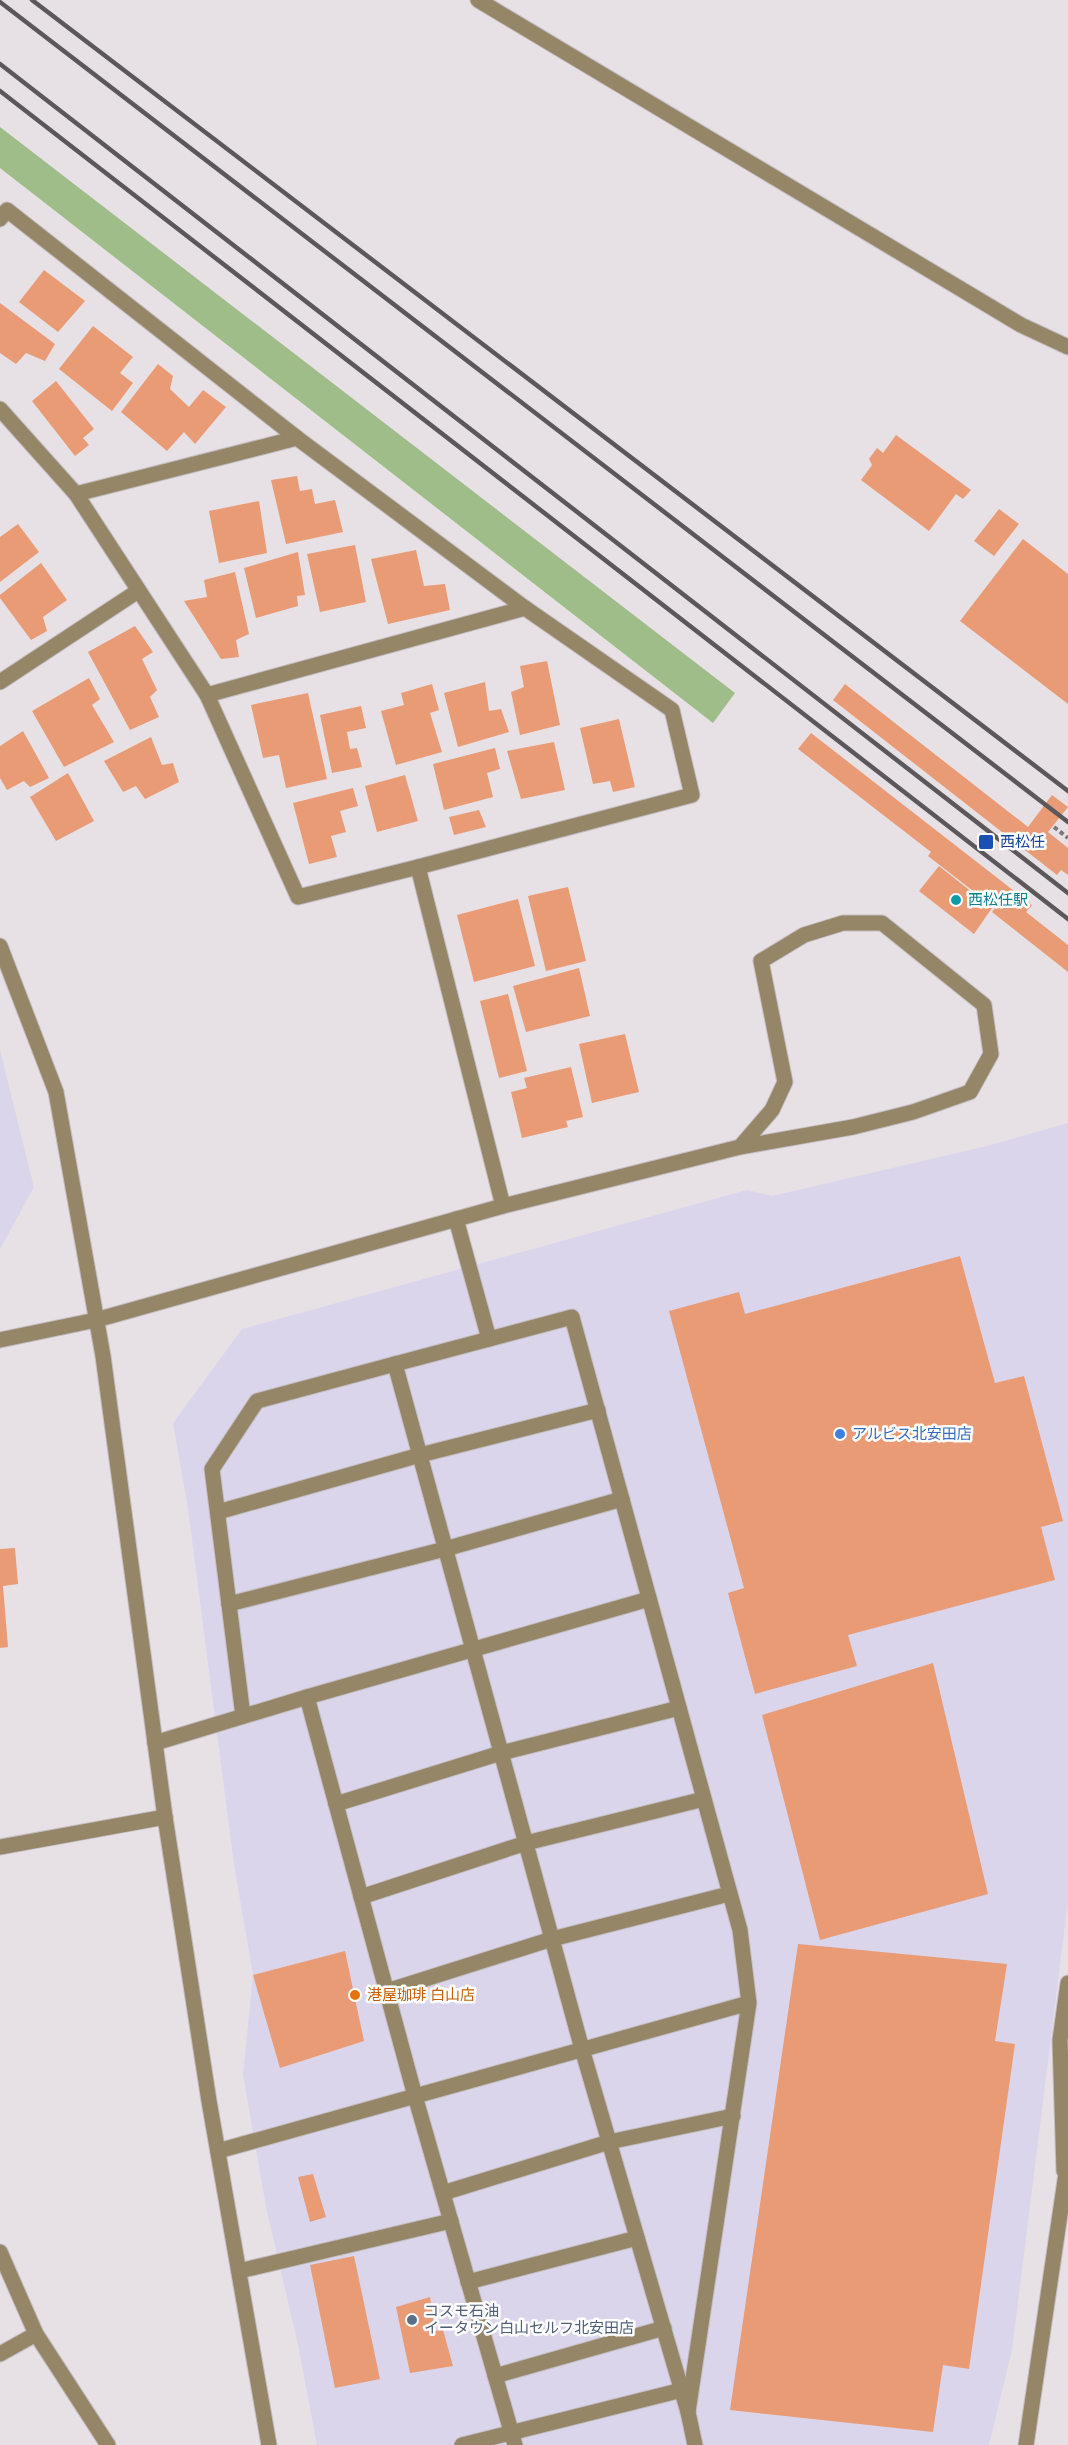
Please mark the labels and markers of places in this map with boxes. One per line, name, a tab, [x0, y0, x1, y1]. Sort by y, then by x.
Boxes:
place label: 西松任	[1000, 832, 1045, 850]
marker: 西松任	[977, 833, 995, 851]
place label: 西松任駅	[968, 890, 1028, 908]
marker: 西松任駅	[949, 893, 963, 907]
place label: アルビス北安田店	[852, 1424, 972, 1442]
marker: アルビス北安田店	[833, 1427, 847, 1441]
place label: 港屋珈琲 白山店	[367, 1985, 475, 2003]
marker: 港屋珈琲 白山店	[348, 1988, 362, 2002]
place label: コスモ石油 イータウン白山セルフ北安田店	[424, 2301, 634, 2336]
marker: コスモ石油 イータウン白山セルフ北安田店	[405, 2313, 419, 2327]

